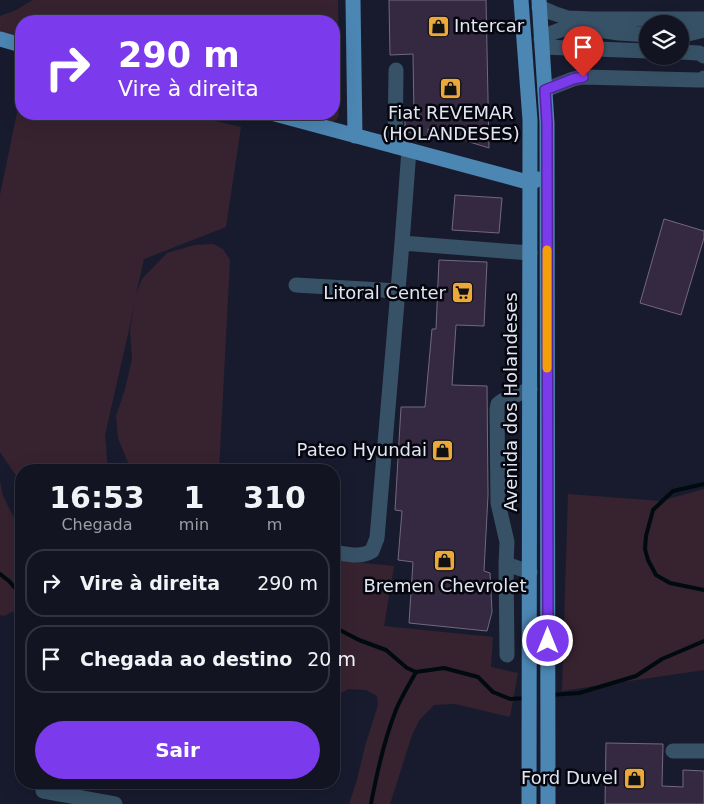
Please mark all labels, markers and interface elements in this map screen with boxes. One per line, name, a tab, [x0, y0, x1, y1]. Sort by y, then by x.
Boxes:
shop icon: Intercar	[426, 14, 450, 38]
place label: Intercar	[454, 15, 525, 36]
map controls	[639, 15, 689, 65]
button: layers	[639, 15, 689, 65]
pin	[562, 26, 604, 77]
icon: arrive	[569, 33, 597, 61]
icon: right	[35, 35, 100, 100]
text: 290 m	[118, 35, 240, 75]
text: Vire à direita	[118, 76, 259, 101]
shop icon: Fiat REVEMAR (HOLANDESES)	[439, 76, 463, 100]
place label: Fiat REVEMAR (HOLANDESES)	[382, 102, 520, 144]
supermarket icon: Litoral Center	[450, 281, 474, 305]
place label: Litoral Center	[323, 282, 447, 303]
street label: Avenida dos Holandeses	[500, 292, 521, 512]
shop icon: Pateo Hyundai	[431, 438, 455, 462]
place label: Pateo Hyundai	[297, 439, 427, 460]
text: 16:53	[49, 480, 145, 515]
text: 1	[183, 480, 204, 515]
text: 310	[243, 480, 306, 515]
text: Chegada	[61, 515, 132, 534]
text: min	[179, 515, 209, 534]
text: m	[267, 515, 282, 534]
shop icon: Bremen Chevrolet	[433, 549, 457, 573]
icon: right	[37, 569, 65, 597]
text: Vire à direita	[80, 572, 220, 594]
text: 290 m	[257, 572, 318, 594]
place label: Bremen Chevrolet	[363, 575, 527, 596]
position arrow	[521, 614, 573, 666]
icon: arrive	[37, 645, 65, 673]
text: Chegada ao destino	[80, 648, 292, 670]
text: 20 m	[307, 648, 356, 670]
button: Sair	[35, 721, 320, 779]
shop icon: Ford Duvel	[622, 766, 646, 790]
place label: Ford Duvel	[521, 767, 618, 788]

